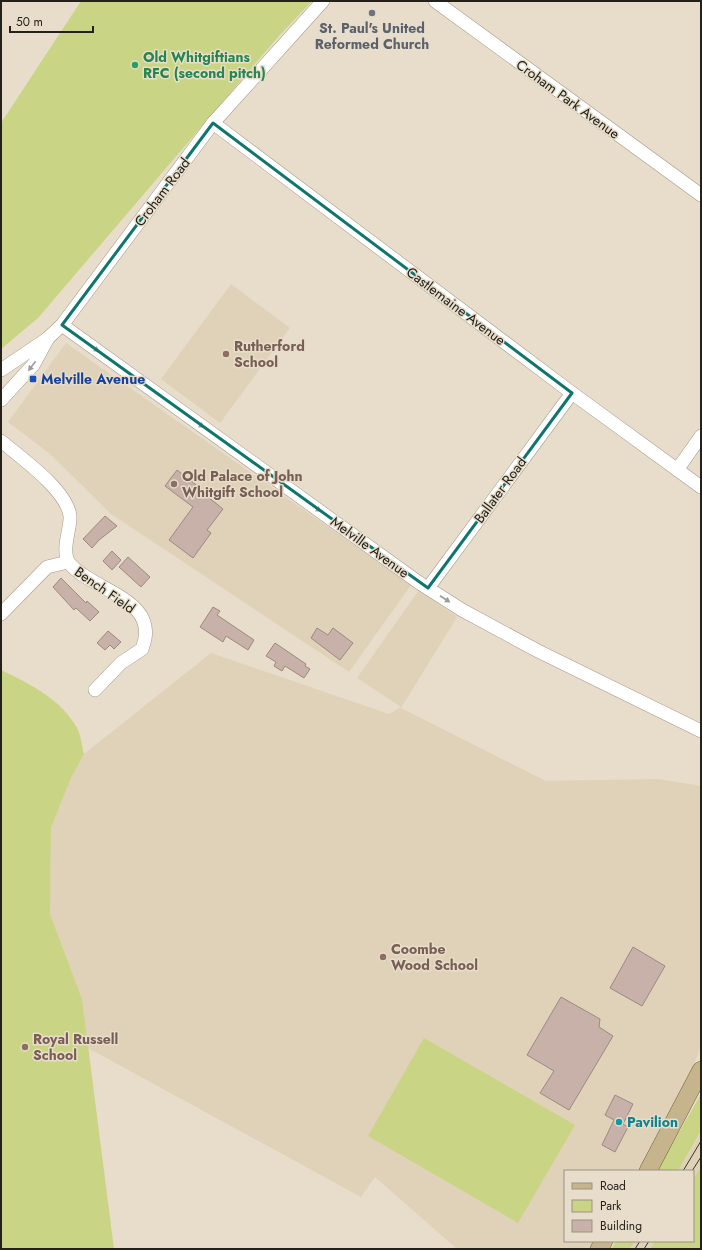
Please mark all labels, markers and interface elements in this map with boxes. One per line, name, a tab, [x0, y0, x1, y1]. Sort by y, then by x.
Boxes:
scale bar	[10, 8, 93, 34]
marker: St. Paul's United Reformed Church	[367, 8, 377, 18]
text: 50 m	[16, 13, 43, 31]
place label: St. Paul's United Reformed Church	[315, 18, 429, 54]
place label: Old Whitgiftians RFC (second pitch)	[143, 47, 266, 83]
street label: Croham Park Avenue	[512, 55, 624, 143]
marker: Old Whitgiftians RFC (second pitch)	[130, 60, 140, 70]
street label: Croham Road	[130, 154, 194, 230]
street label: Castlemaine Avenue	[402, 262, 510, 350]
place label: Rutherford School	[234, 336, 305, 372]
one-way arrow	[89, 343, 99, 351]
marker: Rutherford School	[221, 349, 231, 359]
one-way arrow	[27, 360, 36, 371]
place label: Melville Avenue	[41, 369, 145, 389]
marker: Melville Avenue	[28, 374, 38, 384]
one-way arrow	[194, 420, 205, 428]
street label: Ballater Road	[469, 453, 531, 527]
place label: Old Palace of John Whitgift School	[182, 466, 303, 502]
marker: Old Palace of John Whitgift School	[169, 479, 179, 489]
one-way arrow	[311, 504, 321, 512]
street label: Melville Avenue	[326, 512, 414, 582]
street label: Bench Field	[71, 562, 139, 618]
one-way arrow	[440, 595, 450, 603]
place label: Coombe Wood School	[391, 939, 478, 975]
marker: Coombe Wood School	[378, 952, 388, 962]
place label: Royal Russell School	[33, 1029, 118, 1065]
marker: Royal Russell School	[20, 1042, 30, 1052]
place label: Pavilion	[627, 1112, 678, 1132]
marker: Pavilion	[614, 1117, 624, 1127]
legend	[564, 1170, 694, 1242]
text: Road	[600, 1177, 626, 1195]
text: Park	[600, 1197, 622, 1215]
text: Building	[600, 1217, 642, 1235]

